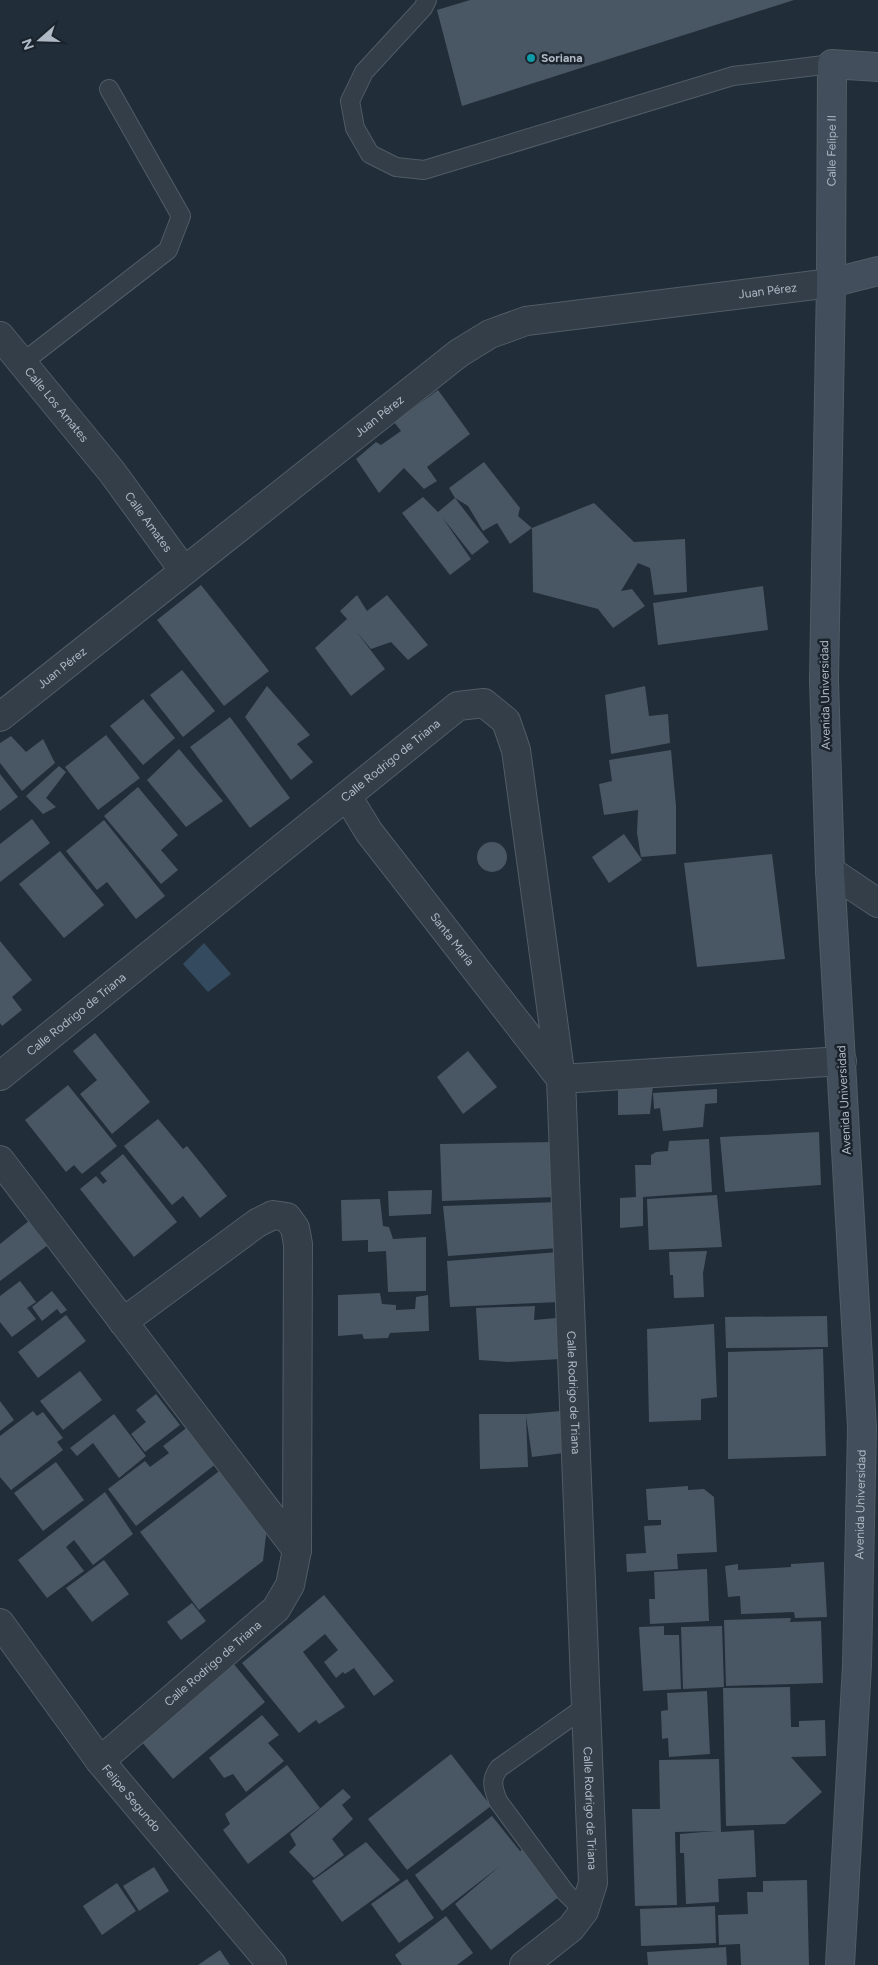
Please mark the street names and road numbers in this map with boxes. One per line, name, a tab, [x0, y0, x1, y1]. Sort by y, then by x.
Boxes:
street label: Calle Felipe II	[824, 115, 839, 186]
street label: Juan Pérez	[738, 280, 798, 301]
street label: Calle Los Amates	[22, 365, 92, 445]
street label: Juan Pérez	[352, 393, 407, 440]
street label: Calle Amates	[122, 489, 175, 555]
street label: Avenida Universidad	[817, 640, 833, 750]
street label: Juan Pérez	[35, 644, 89, 692]
street label: Calle Rodrigo de Triana	[338, 716, 443, 805]
street label: Santa María	[427, 910, 477, 968]
street label: Calle Rodrigo de Triana	[24, 970, 129, 1059]
street label: Avenida Universidad	[834, 1045, 854, 1155]
street label: Calle Rodrigo de Triana	[564, 1331, 583, 1455]
street label: Avenida Universidad	[852, 1450, 869, 1559]
street label: Calle Rodrigo de Triana	[161, 1618, 264, 1709]
street label: Calle Rodrigo de Triana	[581, 1746, 599, 1870]
street label: Felipe Segundo	[99, 1762, 164, 1835]

